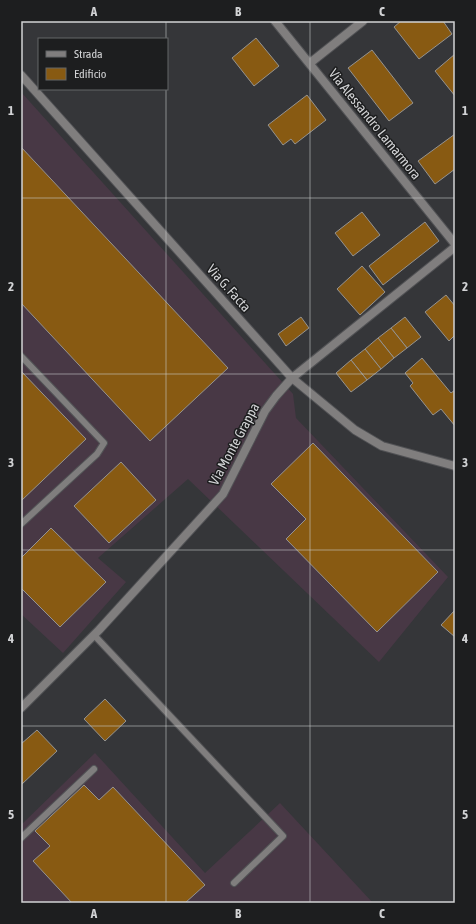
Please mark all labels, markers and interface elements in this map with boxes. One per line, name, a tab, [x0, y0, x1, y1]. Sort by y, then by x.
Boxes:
text: A	[90, 4, 98, 19]
text: B	[235, 4, 242, 19]
text: C	[379, 4, 385, 19]
legend	[38, 38, 168, 90]
text: Strada	[74, 47, 103, 61]
street label: Via Alessandro Lamarmora	[326, 66, 424, 182]
text: Edificio	[74, 67, 107, 81]
text: 1	[8, 103, 14, 118]
text: 1	[462, 103, 468, 118]
street label: Via G. Facta	[204, 261, 254, 315]
text: 2	[8, 279, 14, 294]
text: 2	[462, 279, 468, 294]
street label: Via Monte Grappa	[206, 400, 262, 488]
text: 3	[8, 455, 14, 470]
text: 3	[462, 455, 468, 470]
text: 4	[7, 631, 14, 646]
text: 4	[461, 631, 468, 646]
text: 5	[8, 807, 14, 822]
text: 5	[462, 807, 468, 822]
text: A	[90, 906, 98, 921]
text: B	[235, 906, 242, 921]
text: C	[379, 906, 385, 921]

